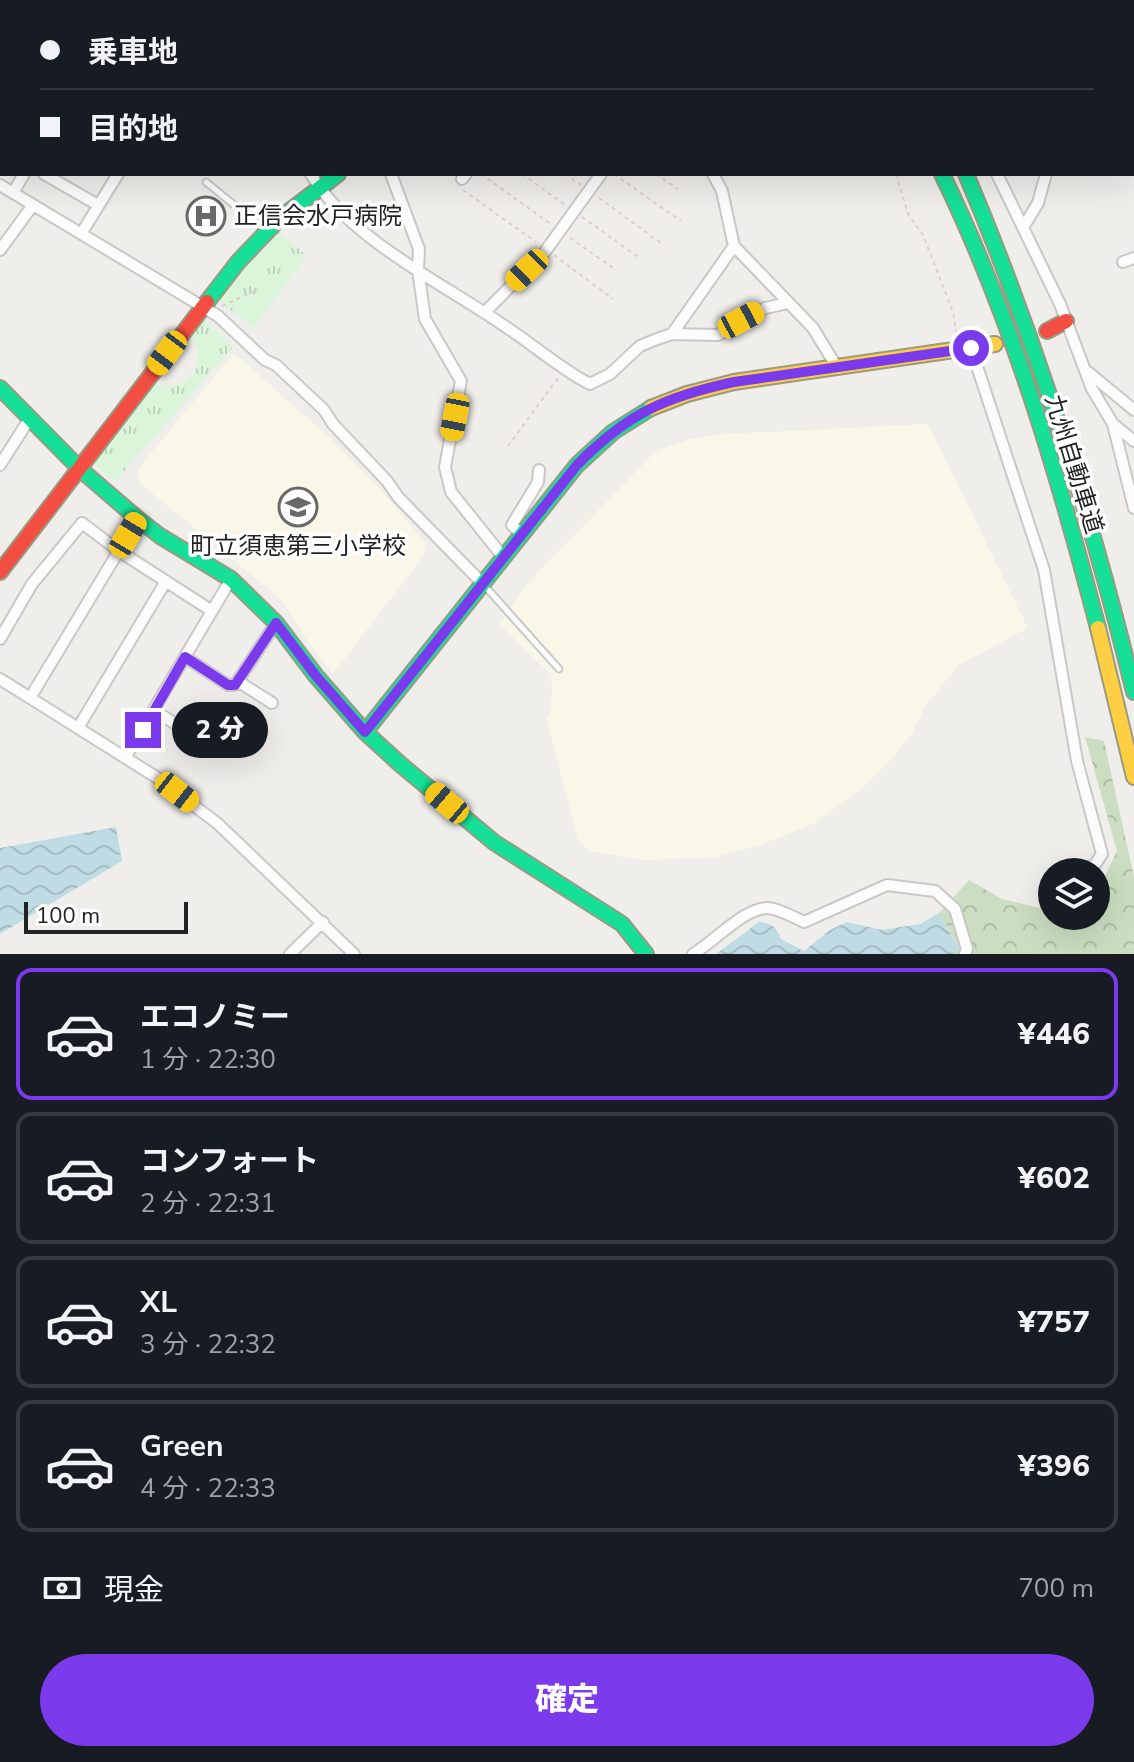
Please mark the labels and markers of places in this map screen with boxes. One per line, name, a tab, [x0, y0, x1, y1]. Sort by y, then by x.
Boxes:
hospital icon: 正信会水戸病院	[185, 195, 227, 237]
place label: 正信会水戸病院	[234, 200, 402, 232]
school or university icon: 町立須恵第三小学校	[277, 486, 319, 528]
place label: 町立須恵第三小学校	[190, 530, 406, 562]

